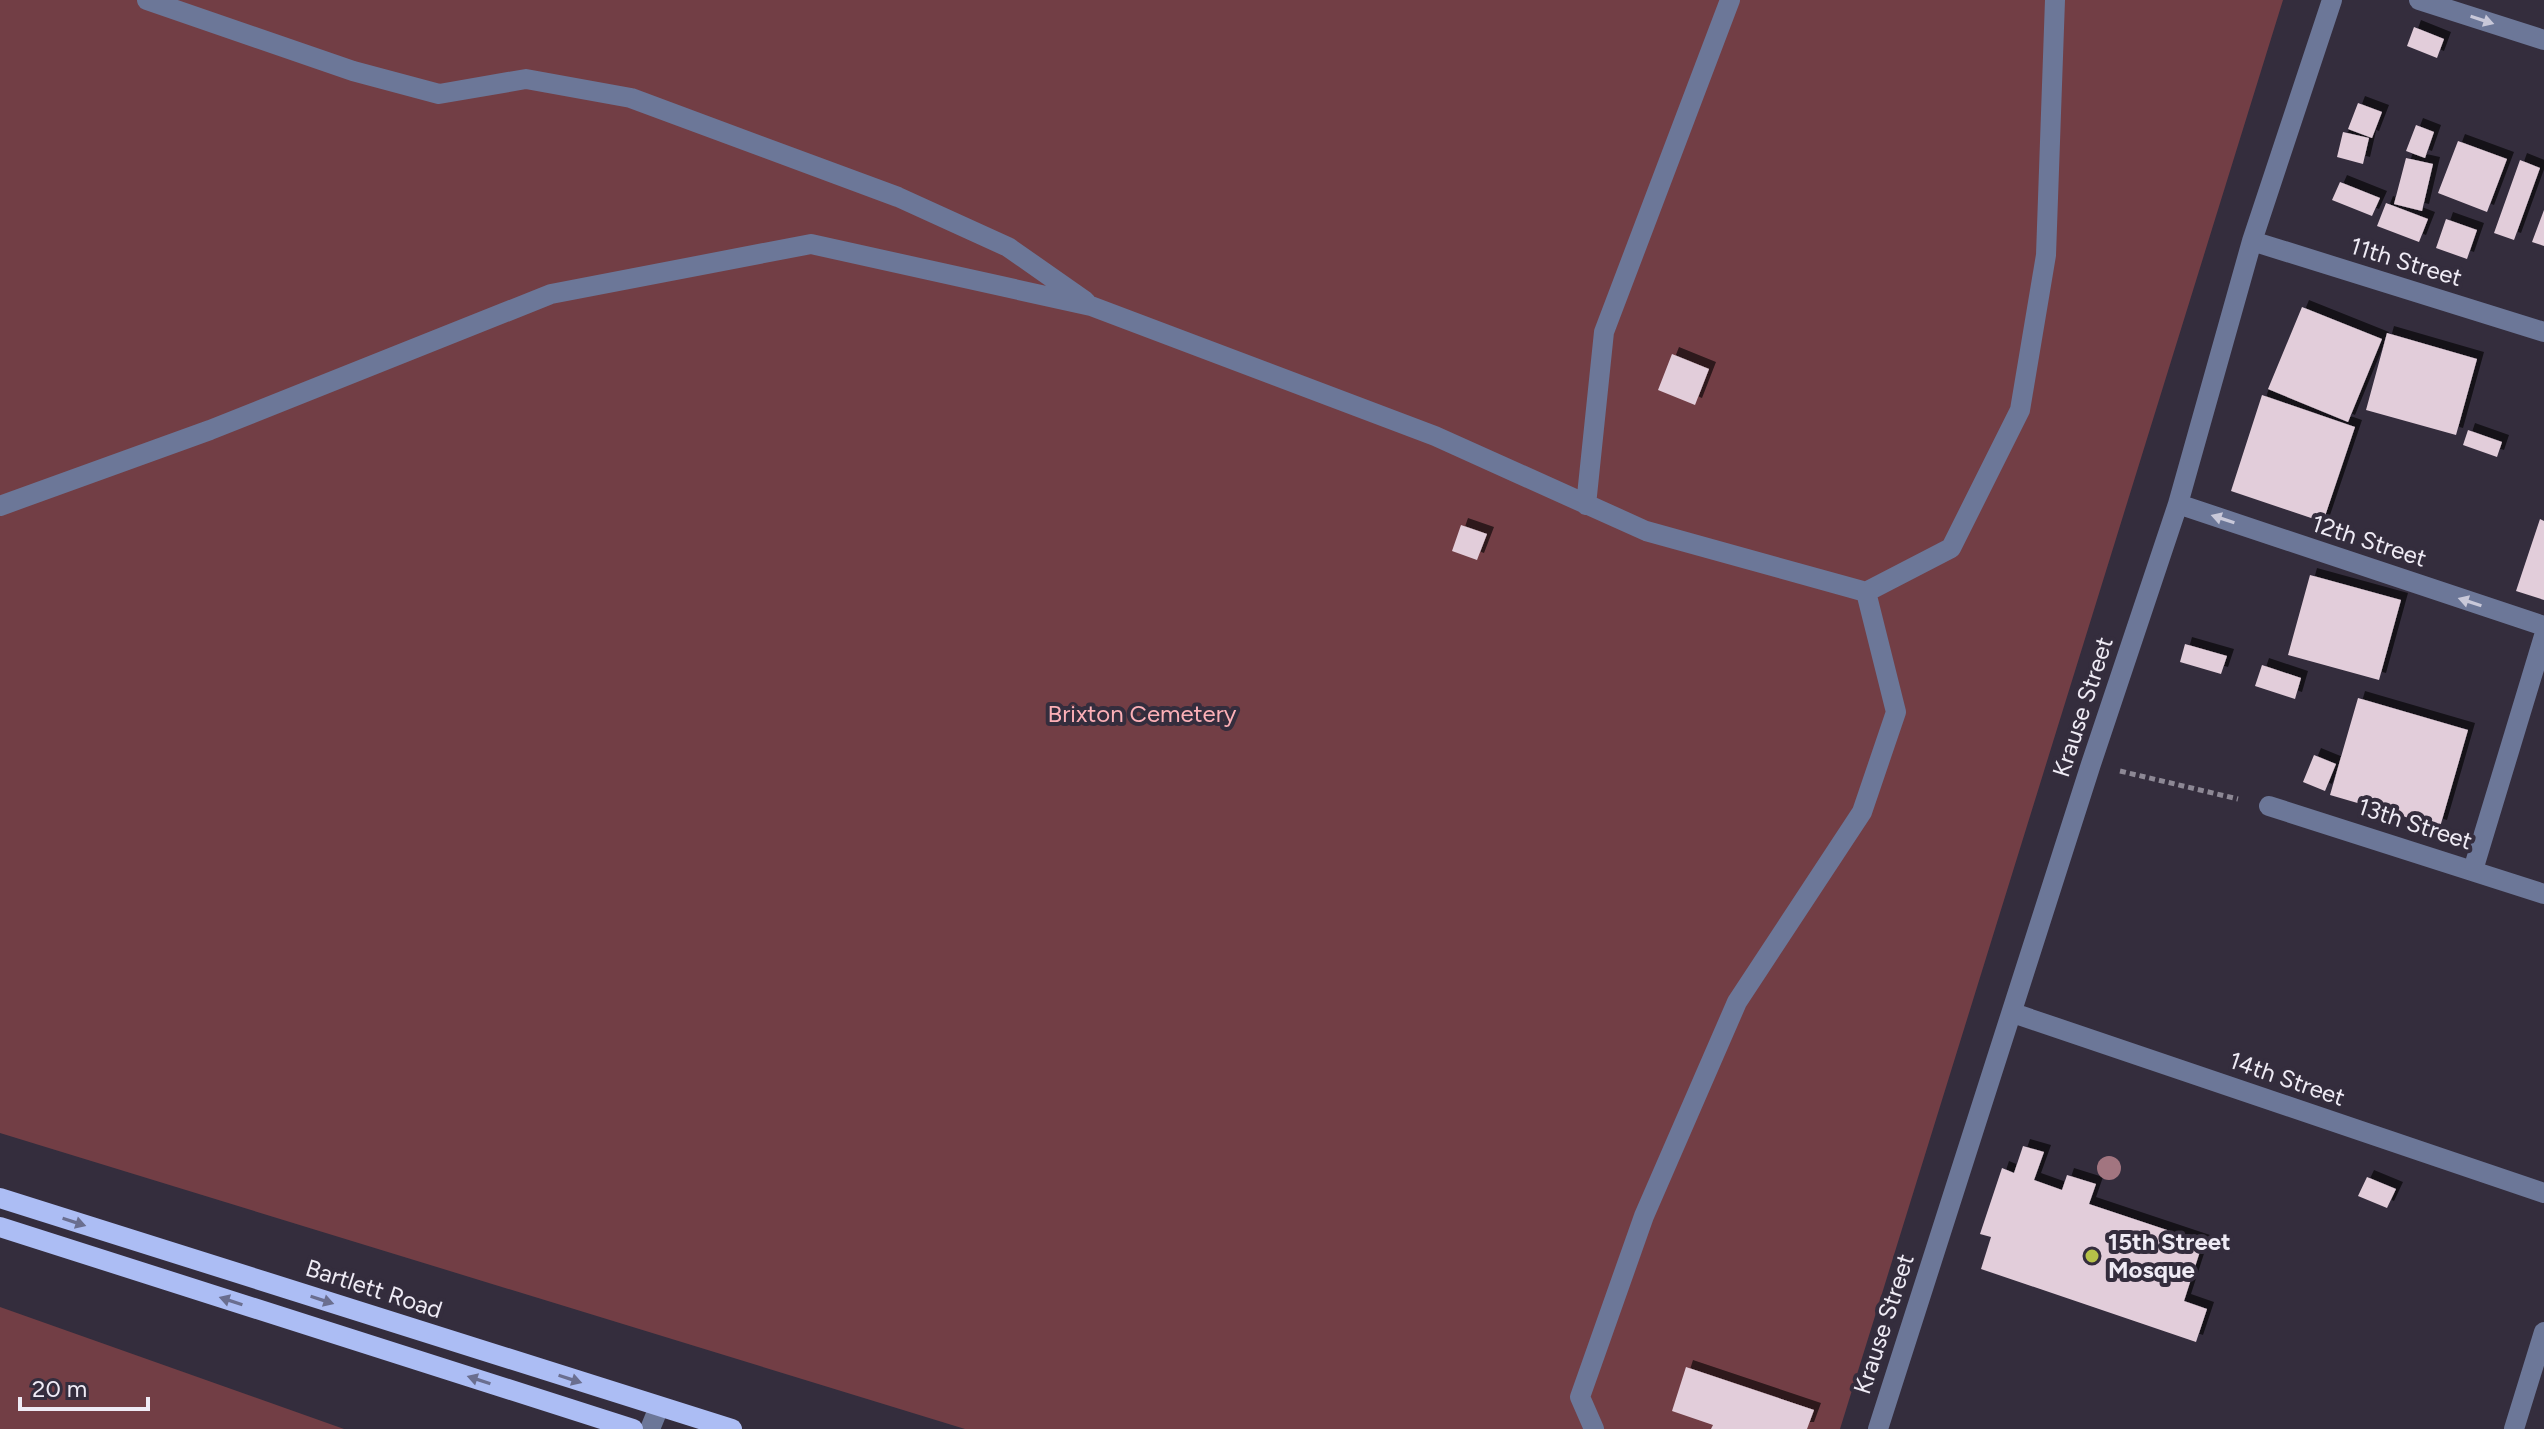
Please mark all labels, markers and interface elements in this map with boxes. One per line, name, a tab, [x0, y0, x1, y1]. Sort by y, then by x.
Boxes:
one-way arrow	[2470, 14, 2494, 27]
street label: 11th Street	[2347, 231, 2466, 292]
street label: 12th Street	[2308, 508, 2430, 573]
one-way arrow	[2211, 513, 2235, 525]
one-way arrow	[2458, 595, 2482, 607]
street label: Krause Street	[2046, 633, 2119, 781]
park label: Brixton Cemetery	[1048, 699, 1237, 728]
street label: 13th Street	[2354, 791, 2476, 856]
street label: 14th Street	[2226, 1045, 2349, 1112]
one-way arrow	[63, 1216, 87, 1228]
place label: 15th Street Mosque	[2108, 1227, 2231, 1284]
marker: 15th Street Mosque	[2083, 1247, 2101, 1265]
street label: Krause Street	[1847, 1250, 1920, 1398]
street label: Bartlett Road	[302, 1253, 446, 1324]
one-way arrow	[218, 1294, 242, 1307]
one-way arrow	[311, 1294, 335, 1307]
scale bar	[20, 1361, 148, 1411]
one-way arrow	[466, 1373, 490, 1386]
one-way arrow	[558, 1373, 582, 1385]
text: 20 m	[32, 1374, 87, 1403]

